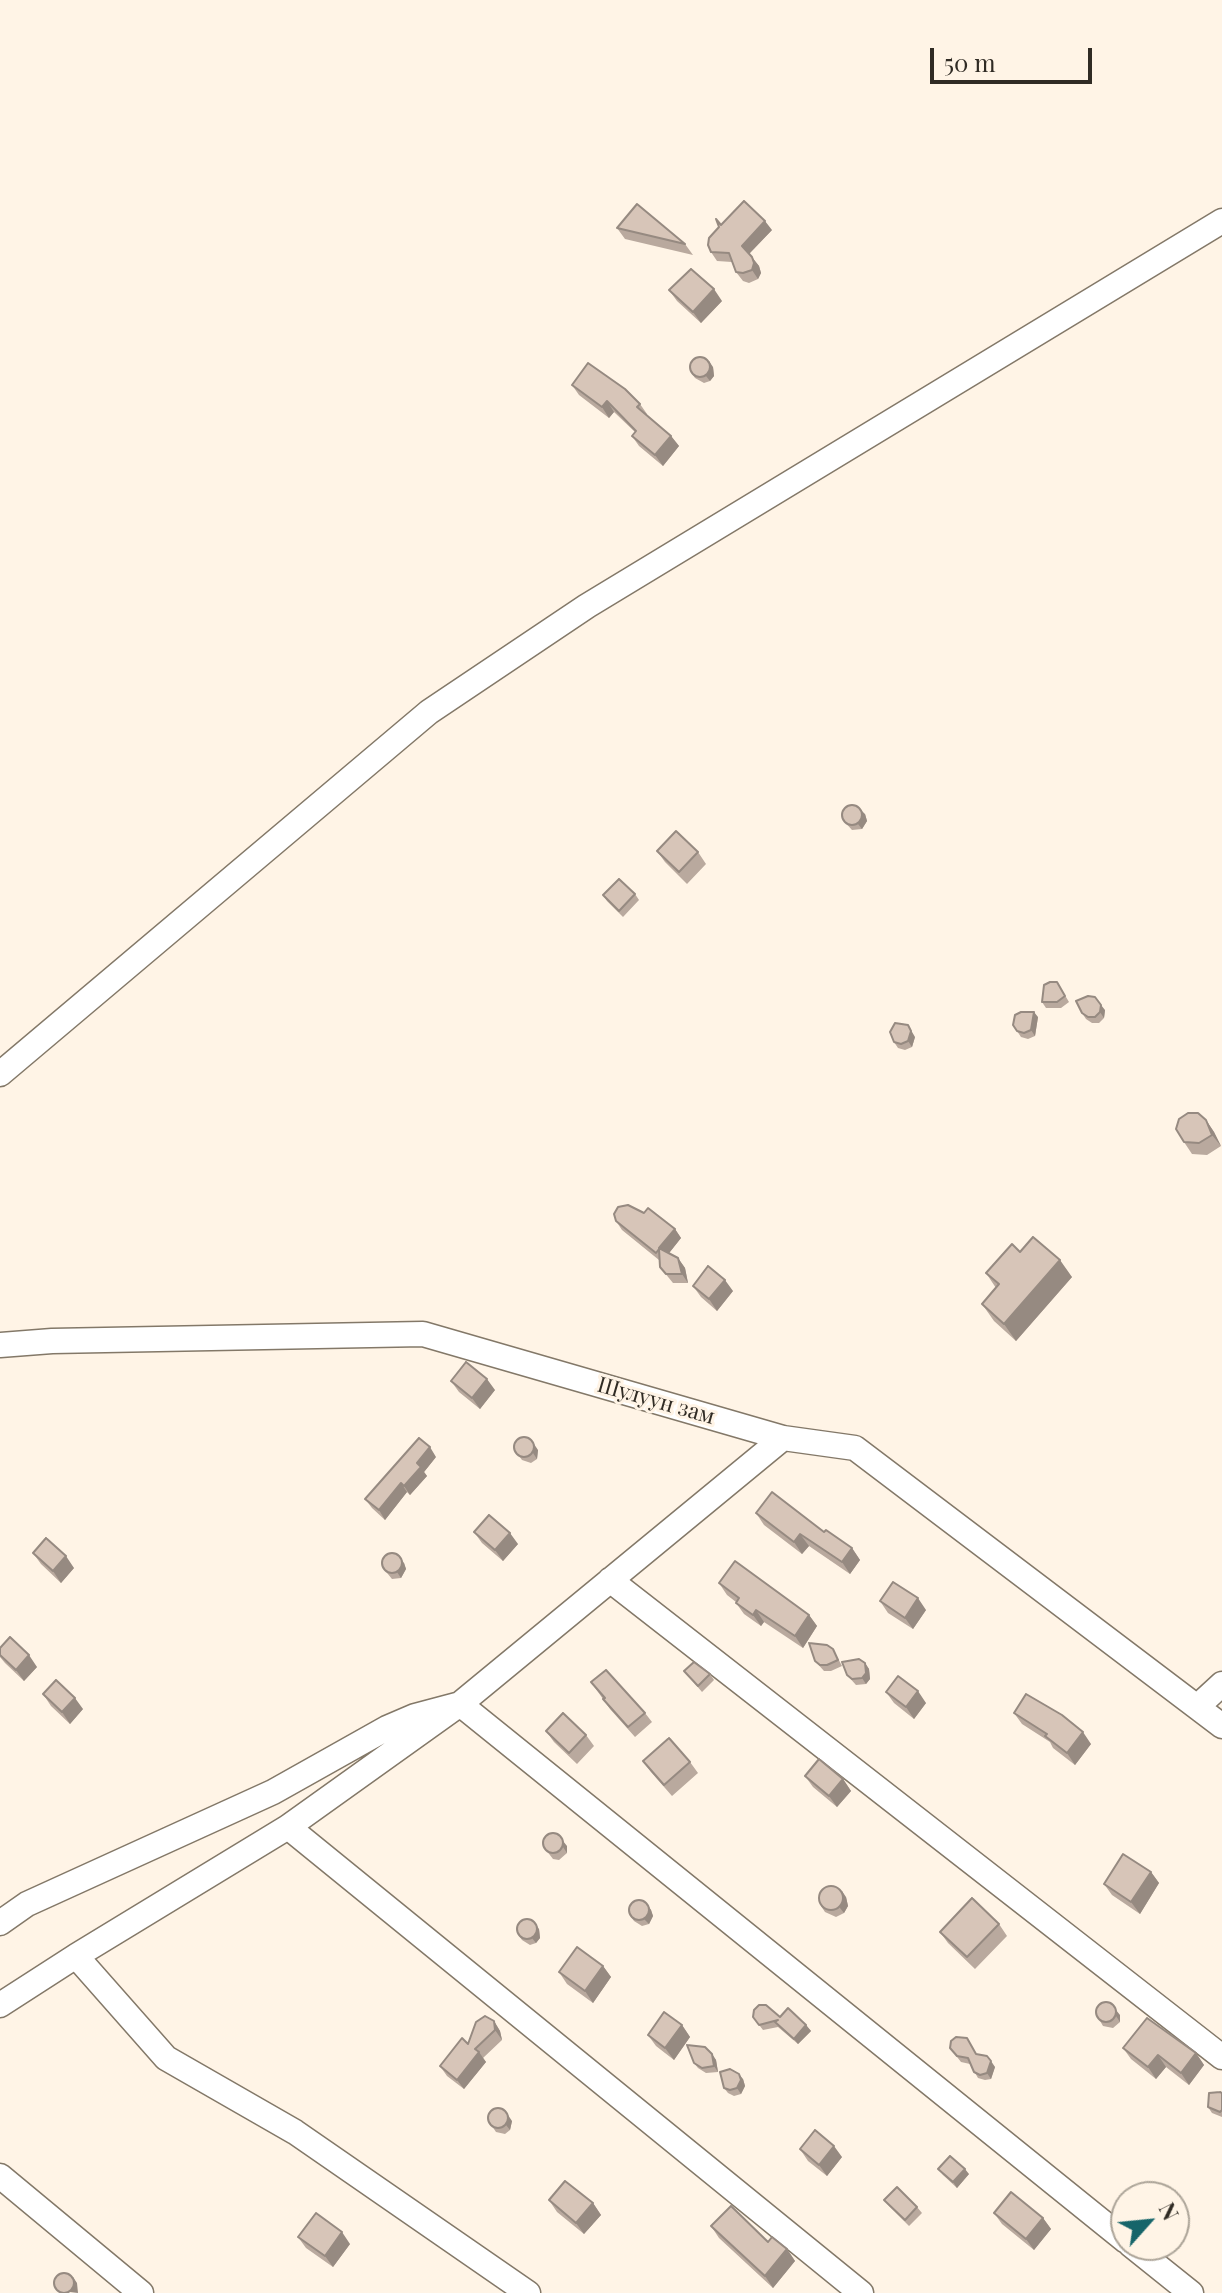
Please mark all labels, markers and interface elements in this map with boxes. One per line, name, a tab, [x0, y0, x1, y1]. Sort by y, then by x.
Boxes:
scale bar	[934, 32, 1096, 82]
text: 50 m	[944, 46, 996, 78]
street label: Шулуун зам	[594, 1372, 718, 1430]
north arrow	[1110, 2181, 1190, 2261]
text: N	[1153, 2197, 1187, 2225]

